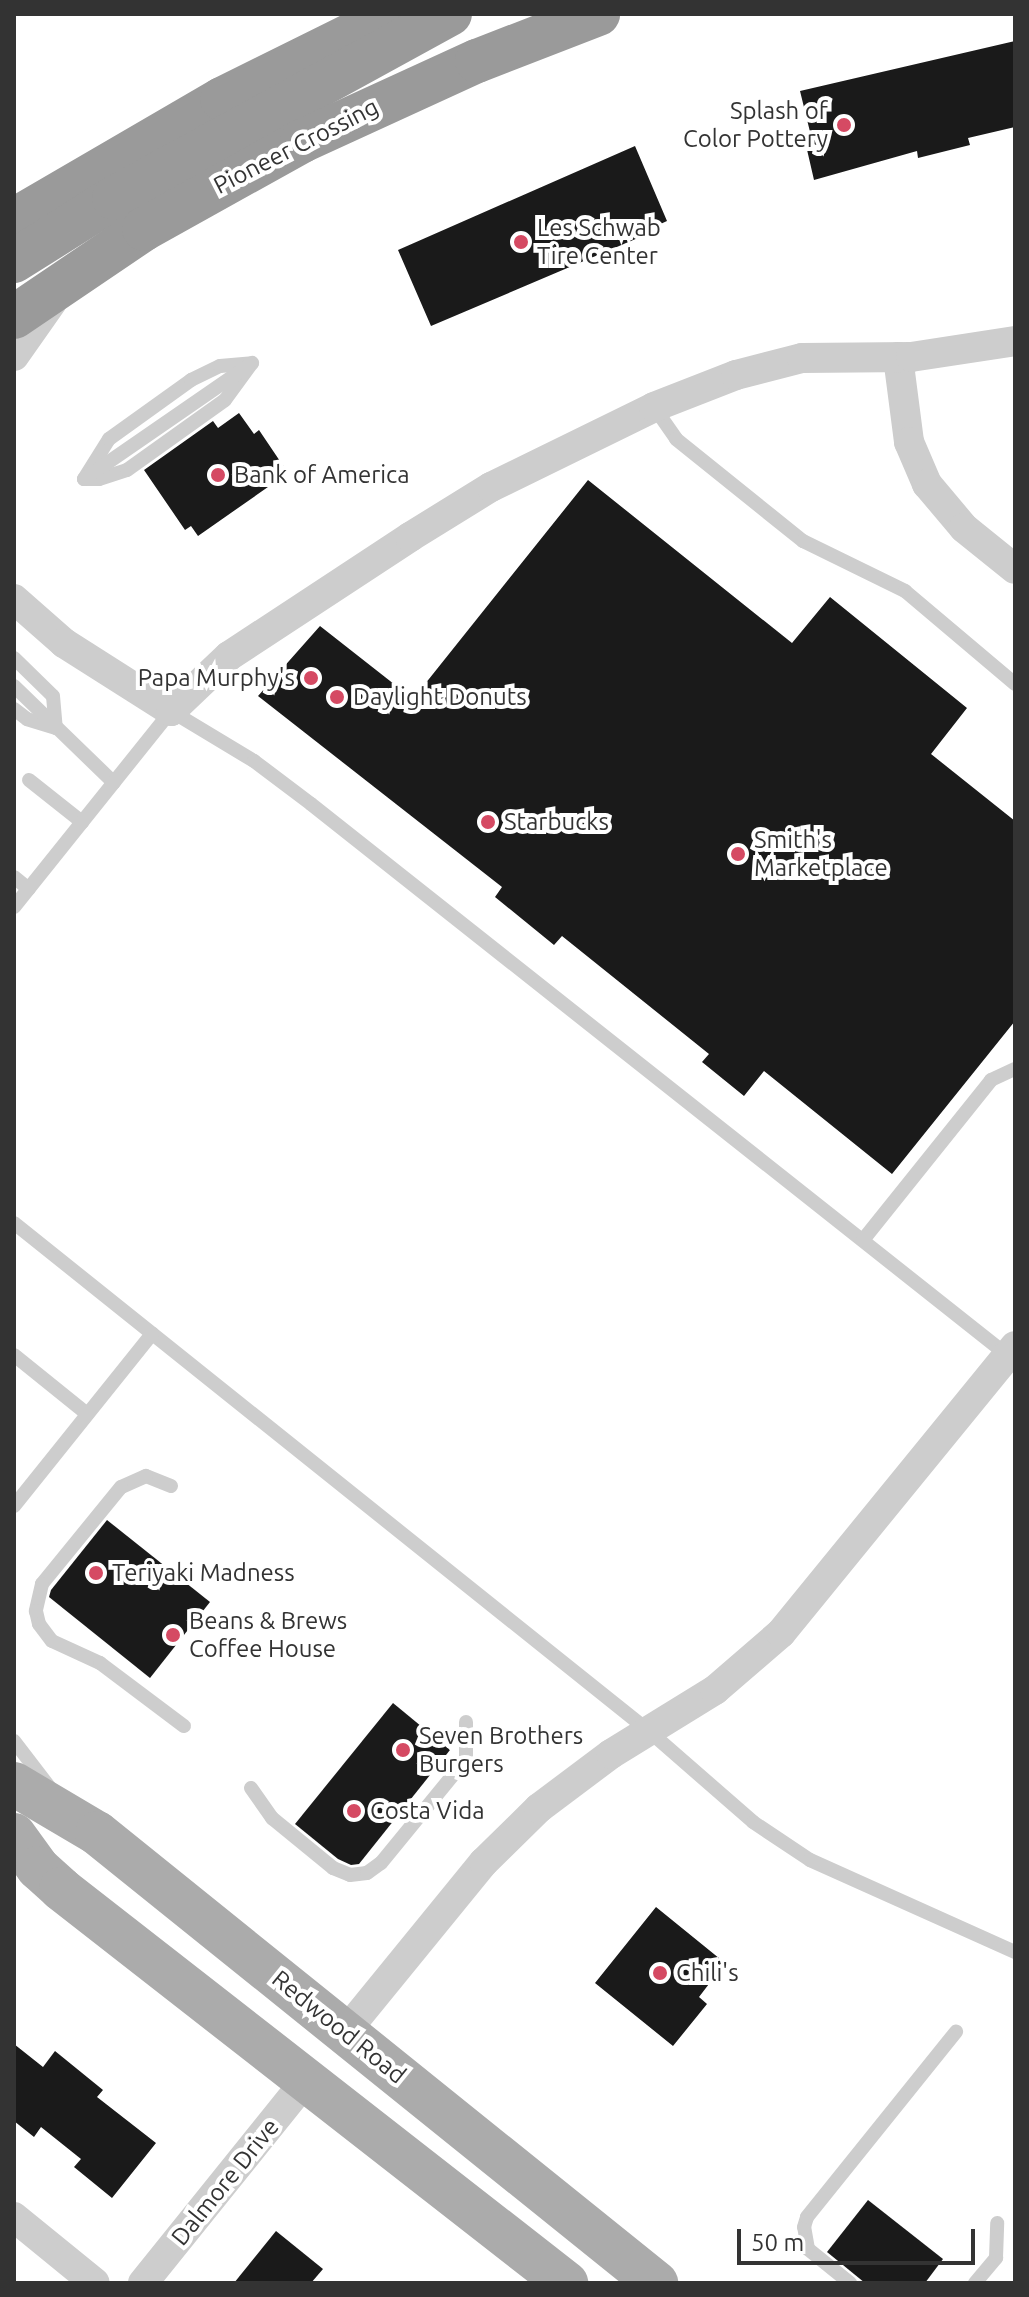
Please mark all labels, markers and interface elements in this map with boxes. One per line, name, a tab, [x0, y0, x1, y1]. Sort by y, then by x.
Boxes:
street label: Pioneer Crossing	[209, 92, 383, 200]
place label: Splash of Color Pottery	[683, 97, 828, 153]
marker: Splash of Color Pottery	[835, 116, 853, 134]
place label: Les Schwab Tire Center	[537, 214, 661, 270]
marker: Les Schwab Tire Center	[512, 233, 530, 251]
place label: Bank of America	[234, 461, 409, 489]
marker: Bank of America	[209, 466, 227, 484]
place label: Papa Murphy's	[138, 664, 295, 692]
marker: Papa Murphy's	[302, 669, 320, 687]
place label: Daylight Donuts	[353, 683, 527, 711]
marker: Daylight Donuts	[328, 688, 346, 706]
place label: Starbucks	[504, 808, 609, 836]
marker: Starbucks	[479, 813, 497, 831]
place label: Smith's Marketplace	[754, 826, 888, 882]
marker: Smith's Marketplace	[729, 845, 747, 863]
place label: Teriyaki Madness	[112, 1559, 295, 1587]
marker: Teriyaki Madness	[87, 1564, 105, 1582]
place label: Beans & Brews Coffee House	[189, 1607, 347, 1663]
marker: Beans & Brews Coffee House	[164, 1626, 182, 1644]
place label: Seven Brothers Burgers	[419, 1722, 583, 1778]
marker: Seven Brothers Burgers	[394, 1741, 412, 1759]
place label: Costa Vida	[370, 1797, 485, 1825]
marker: Costa Vida	[345, 1802, 363, 1820]
place label: Chili's	[676, 1959, 739, 1987]
street label: Redwood Road	[266, 1964, 412, 2090]
marker: Chili's	[651, 1964, 669, 1982]
street label: Dalmore Drive	[165, 2113, 285, 2251]
scale bar	[741, 2213, 979, 2263]
text: 50 m	[751, 2229, 804, 2256]

